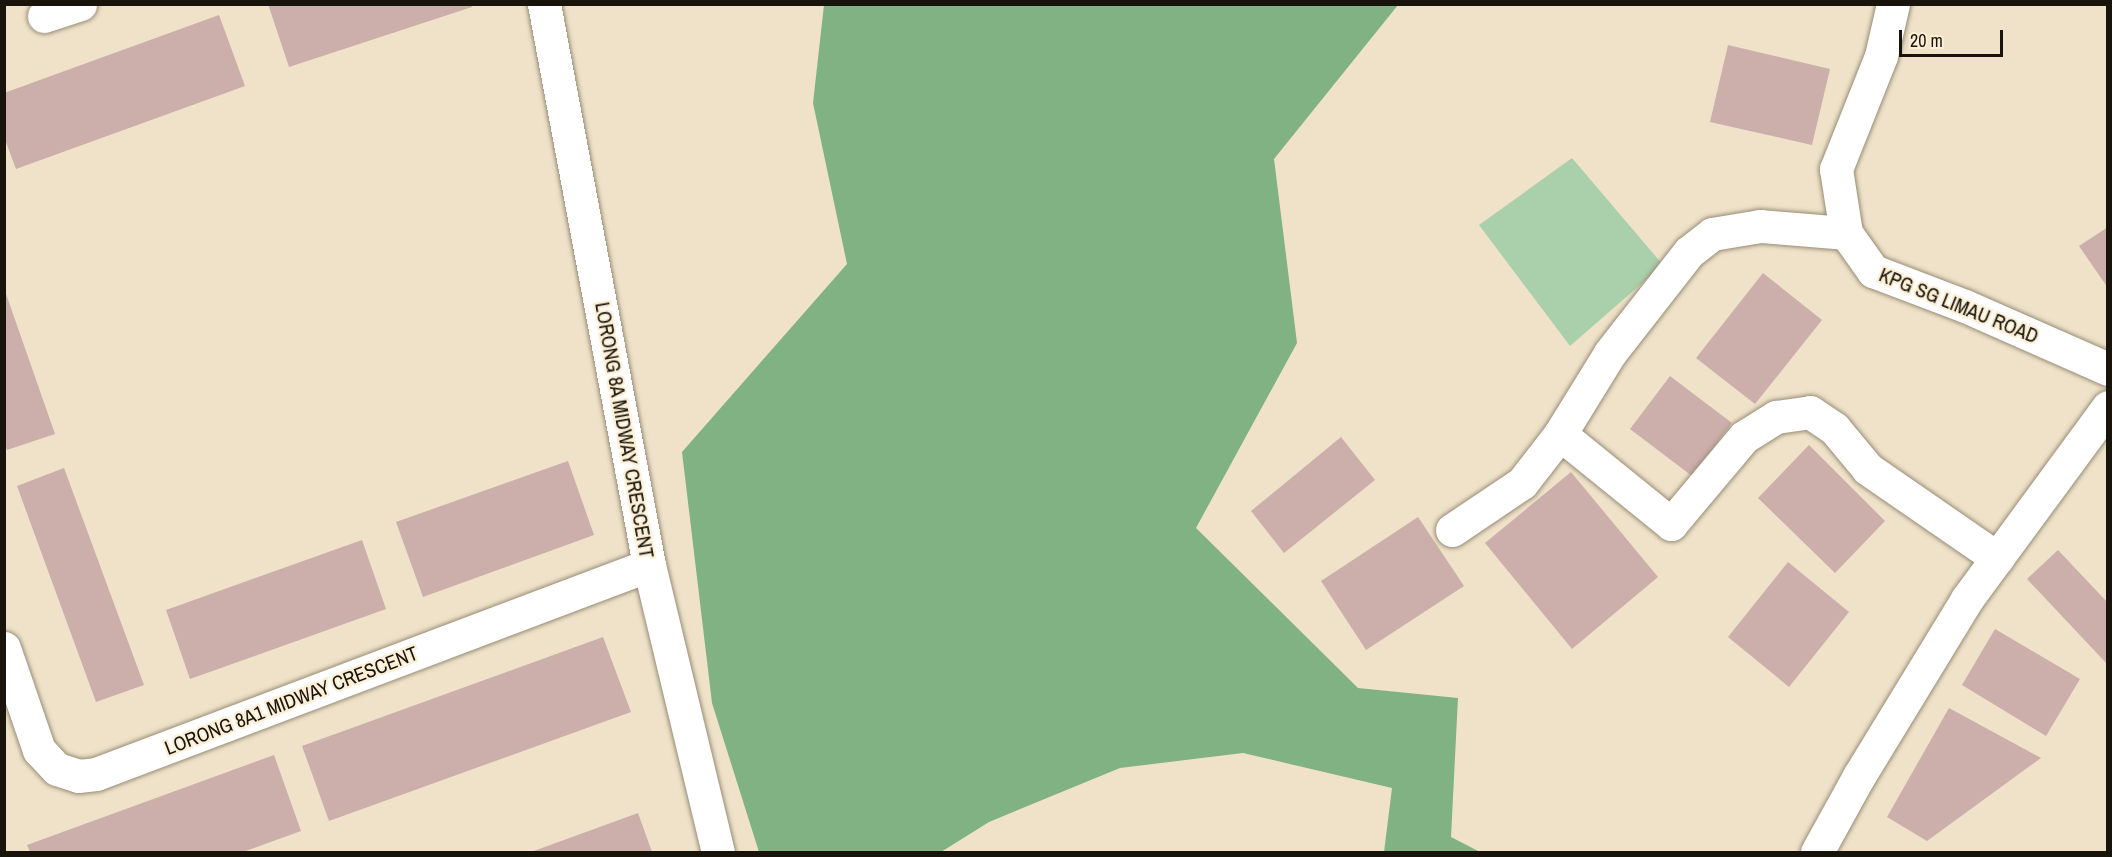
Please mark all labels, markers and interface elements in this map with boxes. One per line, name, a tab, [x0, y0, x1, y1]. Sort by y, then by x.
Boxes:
scale bar	[1902, 18, 2006, 56]
text: 20 m	[1910, 28, 1943, 53]
street label: KPG SG LIMAU ROAD	[1876, 262, 2042, 348]
street label: LORONG 8A MIDWAY CRESCENT	[591, 300, 659, 560]
street label: LORONG 8A1 MIDWAY CRESCENT	[161, 640, 421, 760]

